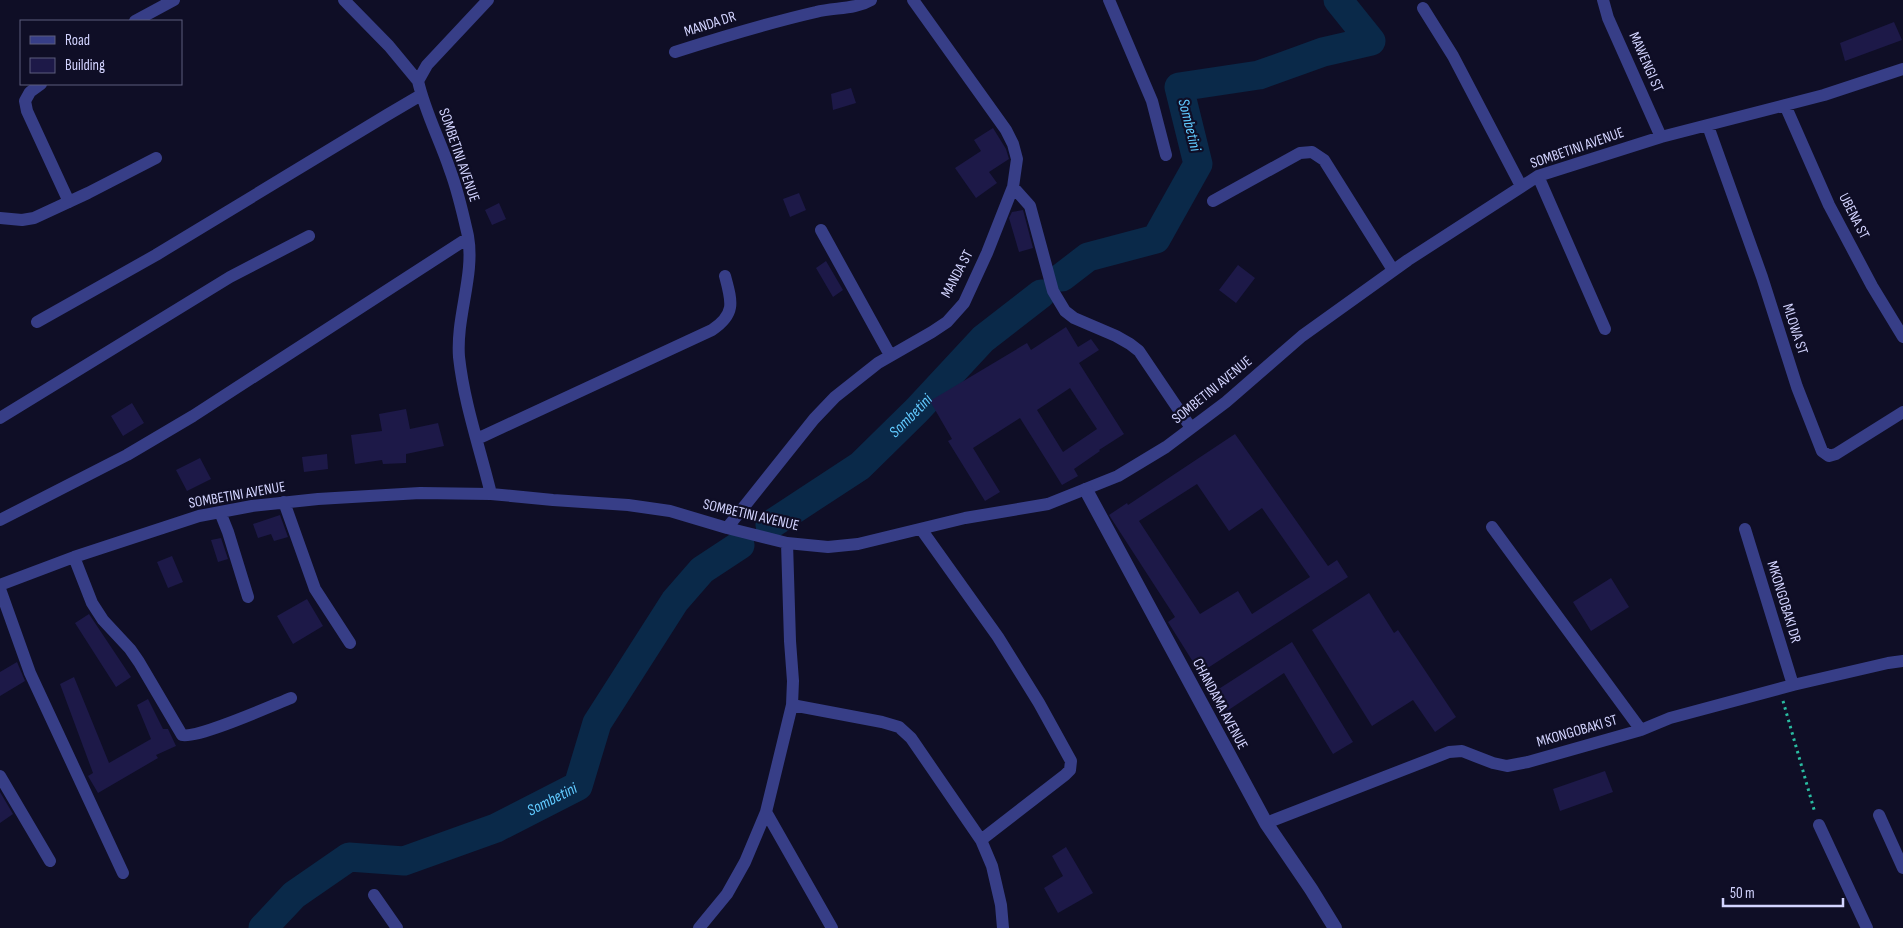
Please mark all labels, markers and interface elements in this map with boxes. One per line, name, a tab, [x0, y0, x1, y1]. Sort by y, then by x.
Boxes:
street label: MANDA DR	[682, 7, 738, 41]
legend	[20, 20, 182, 85]
street label: MAWENGI ST	[1624, 29, 1668, 95]
text: Road	[65, 31, 90, 50]
text: Building	[65, 56, 105, 75]
water label: Sombetini	[1173, 97, 1205, 154]
street label: SOMBETINI AVENUE	[434, 106, 484, 204]
street label: SOMBETINI AVENUE	[1528, 123, 1626, 173]
street label: UBENA ST	[1834, 190, 1874, 242]
street label: MANDA ST	[937, 247, 977, 301]
street label: MLOWA ST	[1778, 301, 1812, 357]
street label: SOMBETINI AVENUE	[1168, 352, 1256, 428]
water label: Sombetini	[885, 389, 937, 441]
street label: SOMBETINI AVENUE	[187, 477, 287, 513]
street label: SOMBETINI AVENUE	[701, 495, 801, 535]
street label: MKONGOBAKI DR	[1762, 559, 1806, 645]
street label: CHANDAMA AVENUE	[1188, 655, 1252, 753]
street label: MKONGOBAKI ST	[1534, 710, 1620, 752]
water label: Sombetini	[524, 778, 581, 820]
scale bar	[1723, 876, 1843, 908]
text: 50 m	[1730, 884, 1755, 903]

